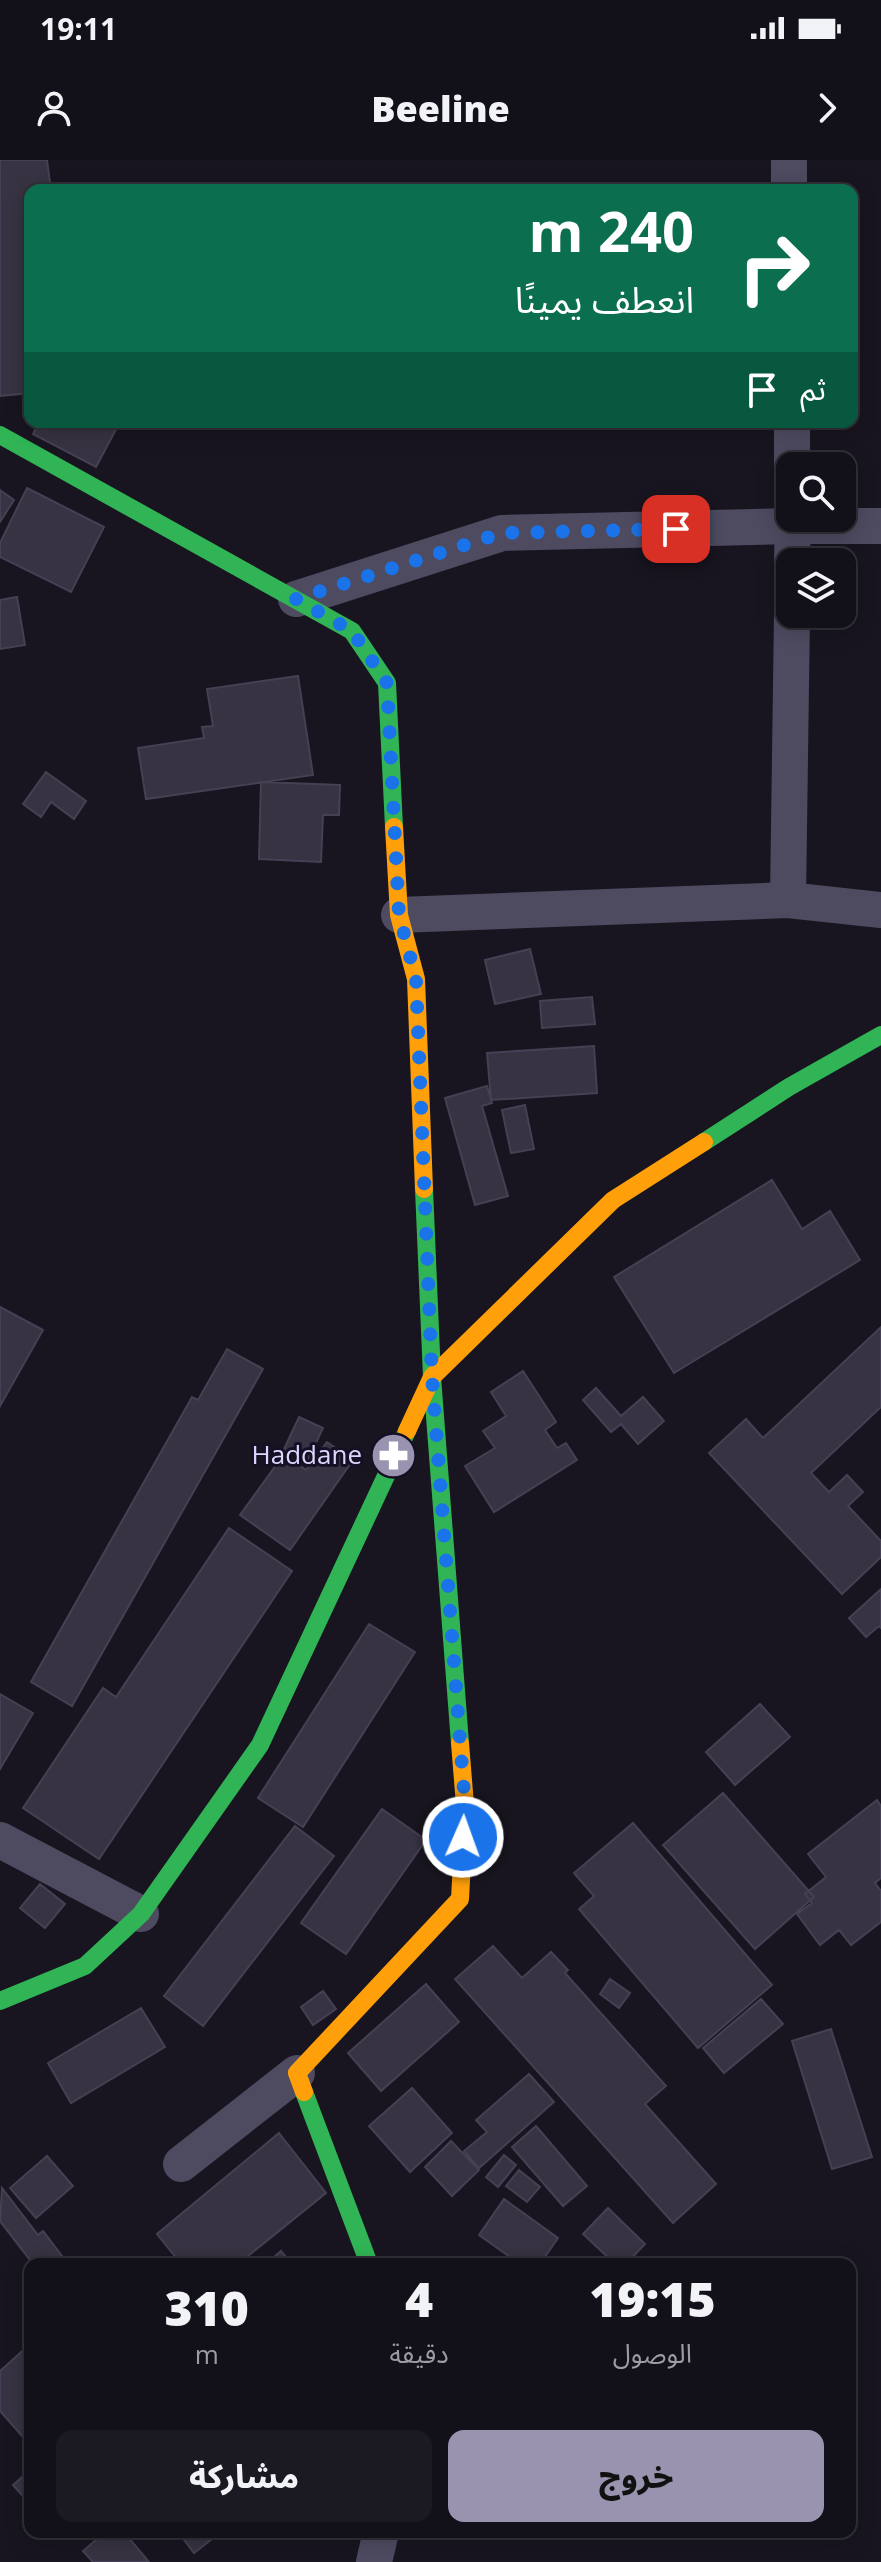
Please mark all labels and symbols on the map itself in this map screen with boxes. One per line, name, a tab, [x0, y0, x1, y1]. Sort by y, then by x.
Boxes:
pin	[642, 495, 710, 563]
pharmacy icon: Haddane	[369, 1431, 417, 1479]
place label: Haddane	[252, 1436, 362, 1472]
position arrow	[421, 1795, 505, 1879]

